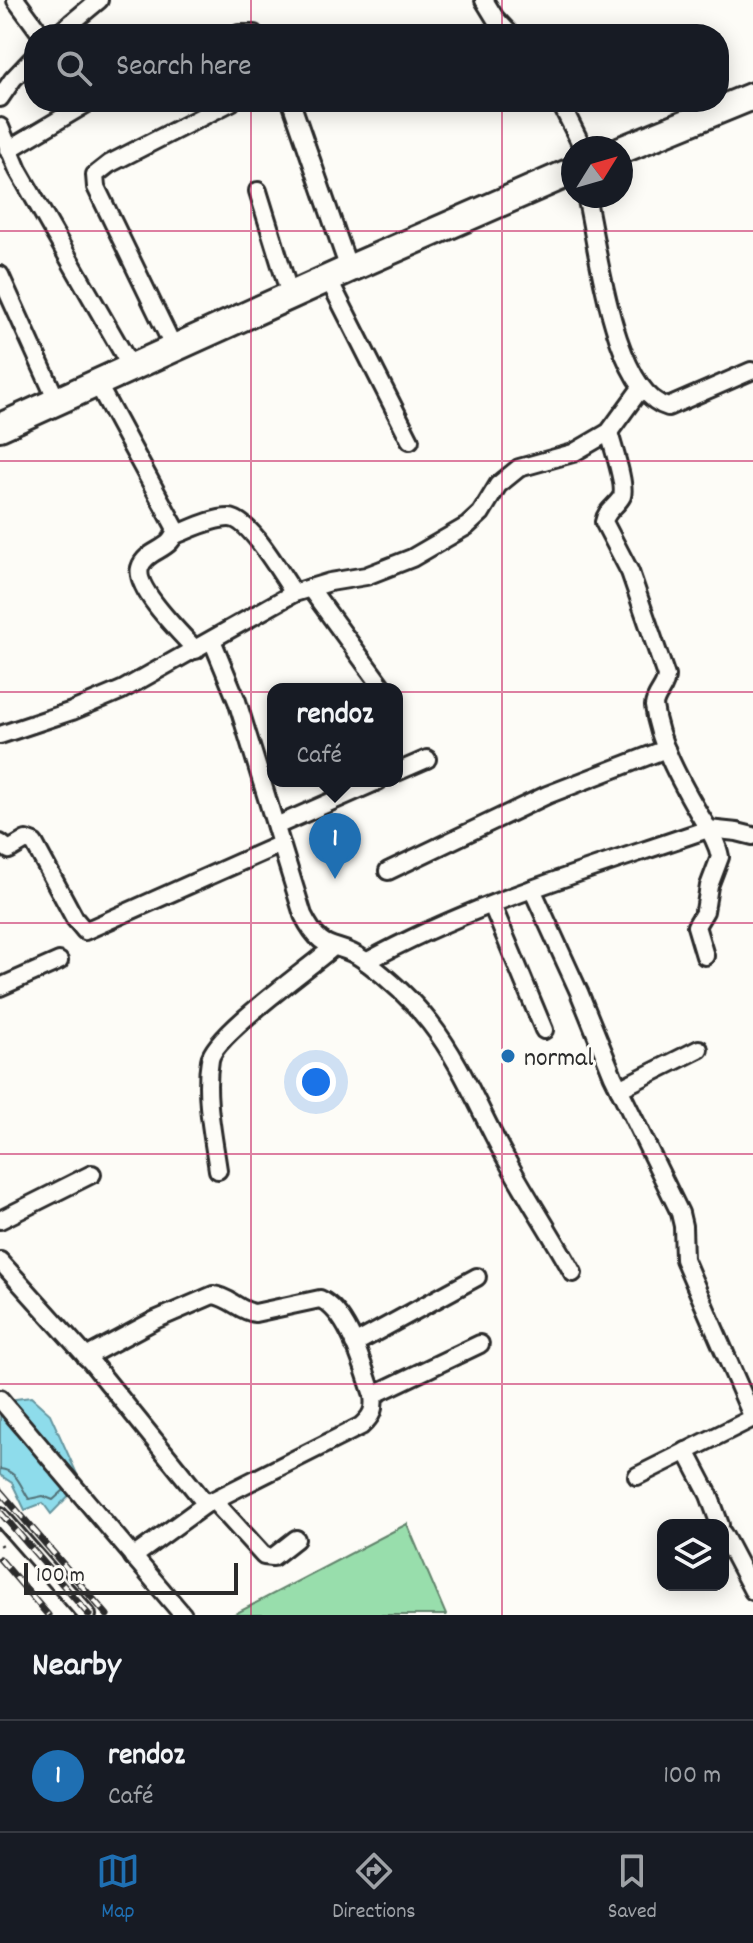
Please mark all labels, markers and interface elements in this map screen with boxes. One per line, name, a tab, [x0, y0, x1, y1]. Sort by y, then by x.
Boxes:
search box	[24, 24, 729, 112]
icon: search	[52, 46, 96, 90]
text: Search here	[116, 47, 252, 90]
north arrow	[561, 136, 633, 208]
popup	[267, 683, 403, 787]
text: rendoz	[296, 695, 374, 738]
text: Café	[296, 738, 342, 775]
pin: 1	[309, 813, 361, 879]
place label: normal	[524, 1041, 593, 1078]
marker: normal	[499, 1047, 517, 1065]
your location	[296, 1062, 336, 1102]
map controls	[657, 1519, 729, 1591]
button: layers	[657, 1519, 729, 1591]
scale bar	[24, 1559, 238, 1595]
text: 100 m	[36, 1561, 85, 1592]
text: Nearby	[32, 1643, 121, 1692]
text: rendoz	[108, 1736, 185, 1779]
text: 1	[55, 1758, 61, 1795]
text: 100 m	[663, 1758, 721, 1795]
text: Café	[108, 1779, 153, 1816]
tab: Map	[96, 1849, 140, 1928]
tab: Directions	[332, 1849, 416, 1928]
tab: Saved	[608, 1849, 657, 1928]

